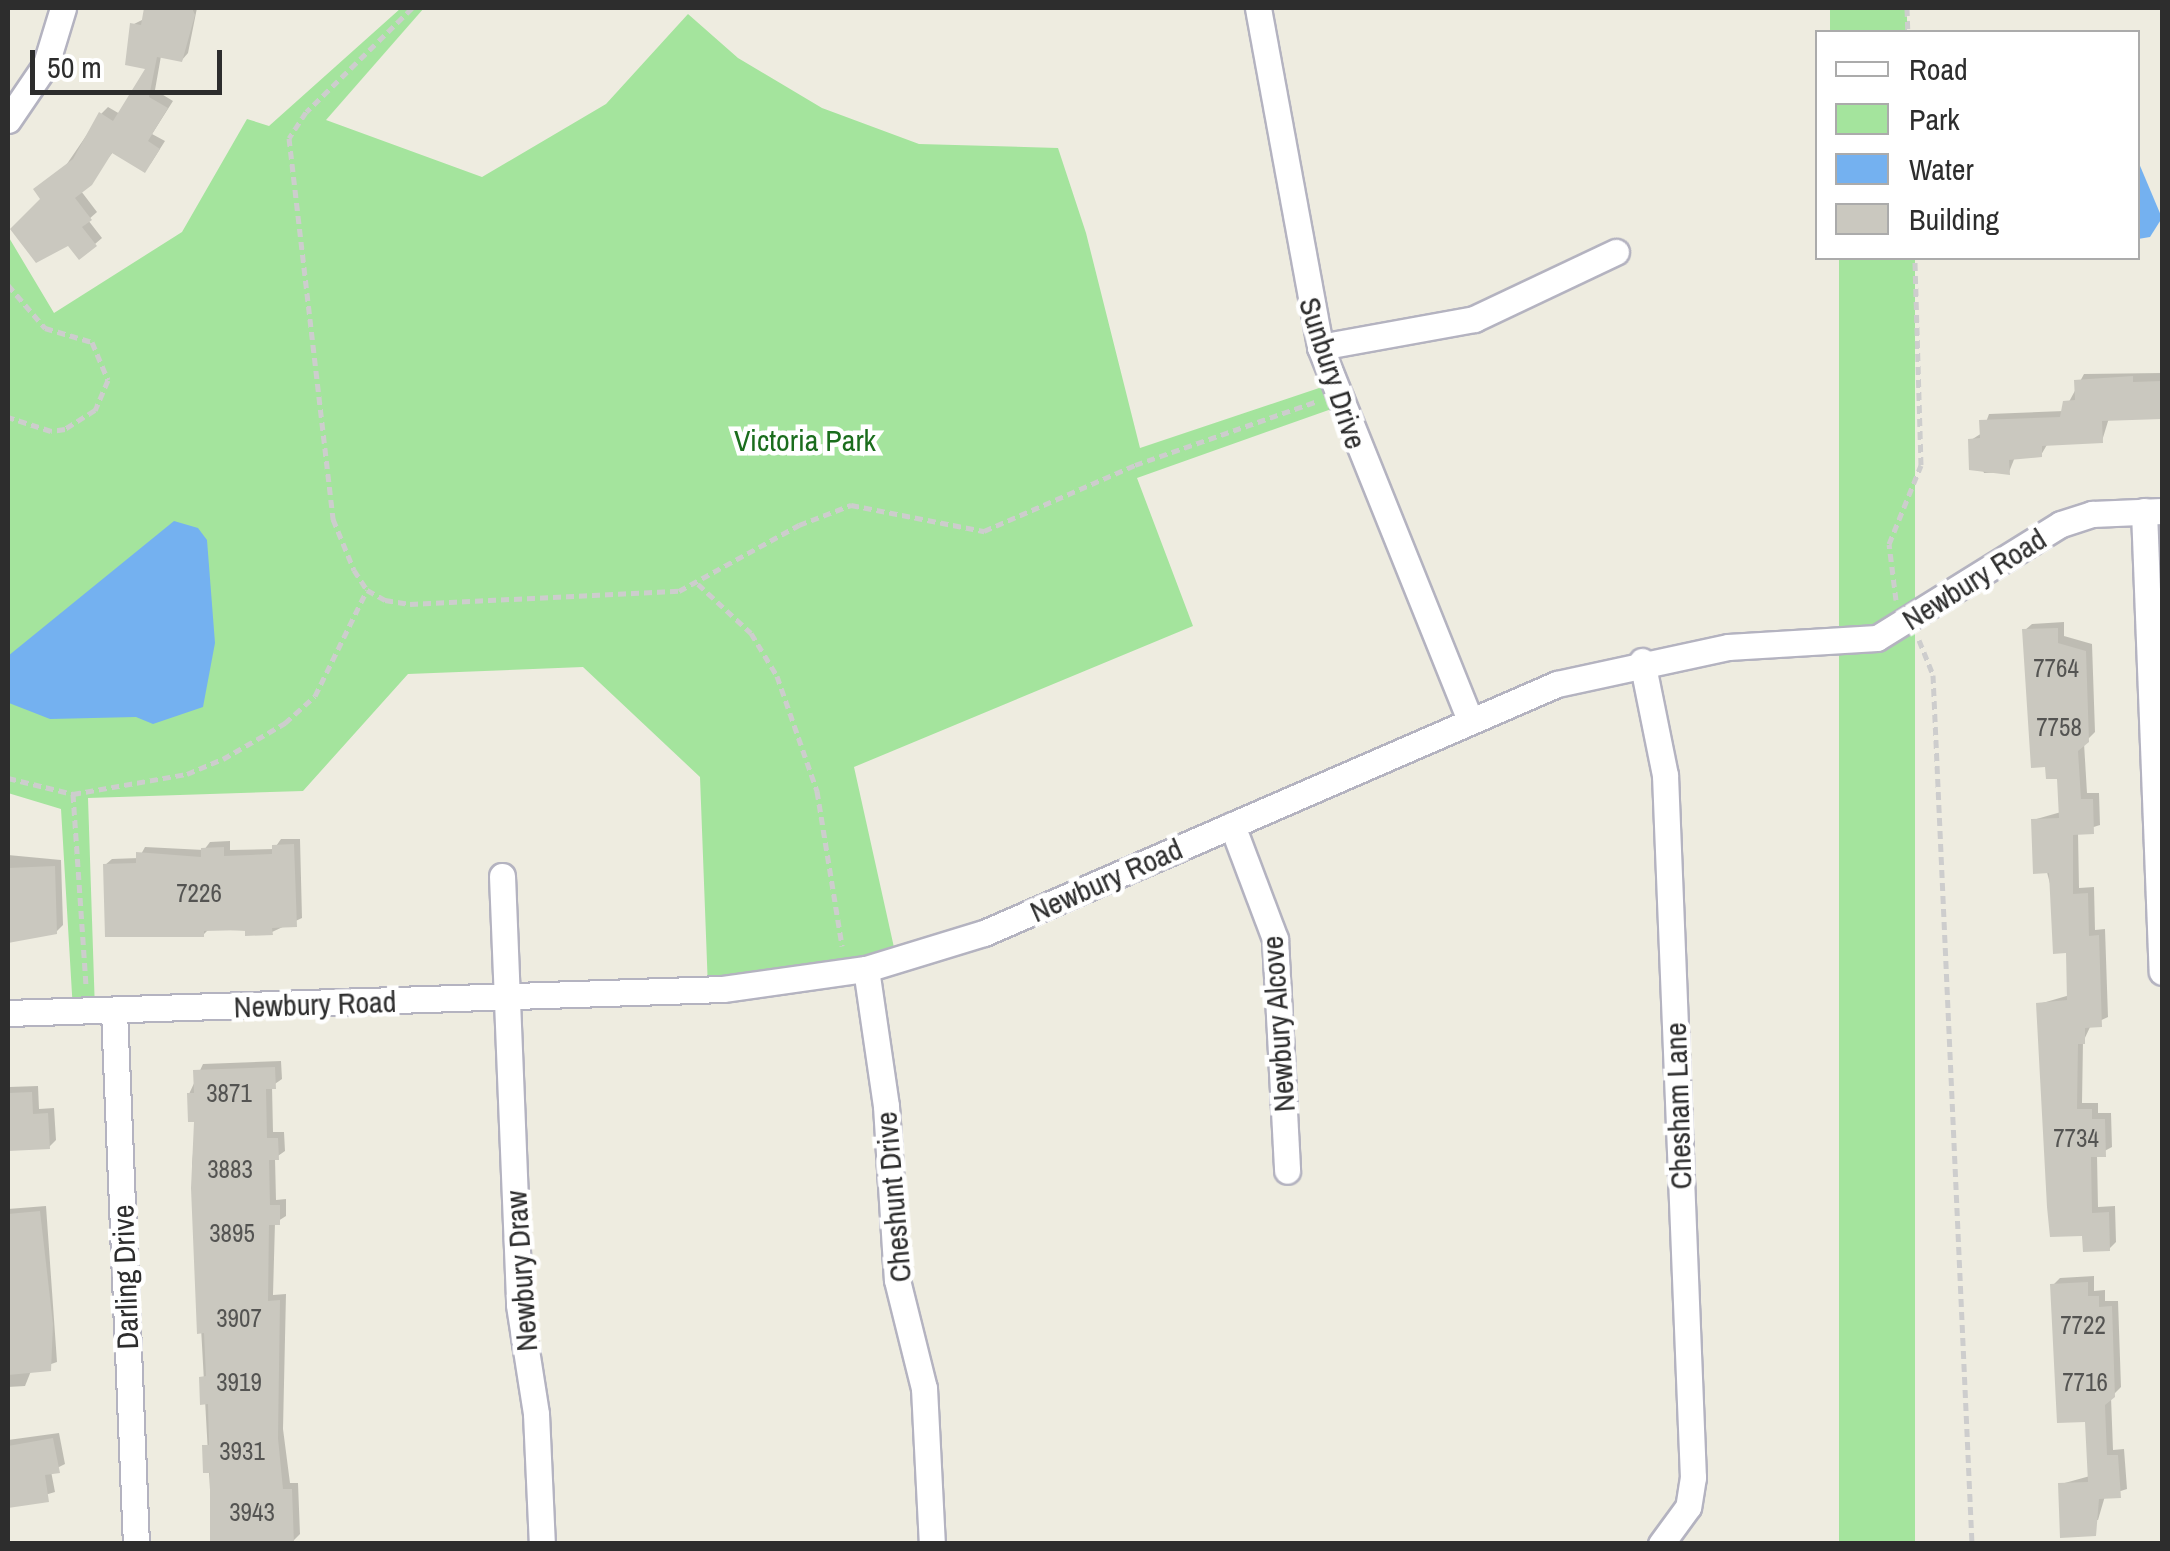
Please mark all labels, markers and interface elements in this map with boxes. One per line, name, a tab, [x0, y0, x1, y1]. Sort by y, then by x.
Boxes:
scale bar	[35, 30, 228, 92]
legend	[1815, 30, 2140, 260]
text: 50 m	[47, 47, 102, 87]
text: Road	[1909, 49, 1968, 89]
text: Park	[1909, 99, 1960, 139]
text: Water	[1909, 149, 1974, 189]
text: Building	[1909, 199, 1999, 239]
street label: Sunbury Drive	[1292, 293, 1374, 453]
park label: Victoria Park	[734, 422, 876, 458]
street label: Newbury Road	[1895, 521, 2053, 637]
house number: 7764	[2033, 653, 2079, 683]
house number: 7758	[2036, 712, 2082, 742]
street label: Newbury Road	[1024, 830, 1188, 930]
house number: 7226	[176, 878, 222, 908]
street label: Newbury Alcove	[1254, 934, 1302, 1114]
street label: Newbury Road	[233, 983, 397, 1025]
street label: Chesham Lane	[1657, 1022, 1699, 1190]
house number: 3871	[206, 1078, 252, 1108]
street label: Cheshunt Drive	[868, 1110, 918, 1284]
house number: 7734	[2053, 1123, 2099, 1153]
house number: 3883	[207, 1154, 253, 1184]
street label: Newbury Draw	[497, 1189, 545, 1353]
street label: Darling Drive	[104, 1204, 146, 1350]
house number: 3895	[209, 1218, 255, 1248]
house number: 3907	[216, 1303, 262, 1333]
house number: 7722	[2060, 1310, 2106, 1340]
house number: 3919	[216, 1367, 262, 1397]
house number: 7716	[2062, 1367, 2108, 1397]
house number: 3931	[219, 1436, 265, 1466]
house number: 3943	[229, 1497, 275, 1527]

